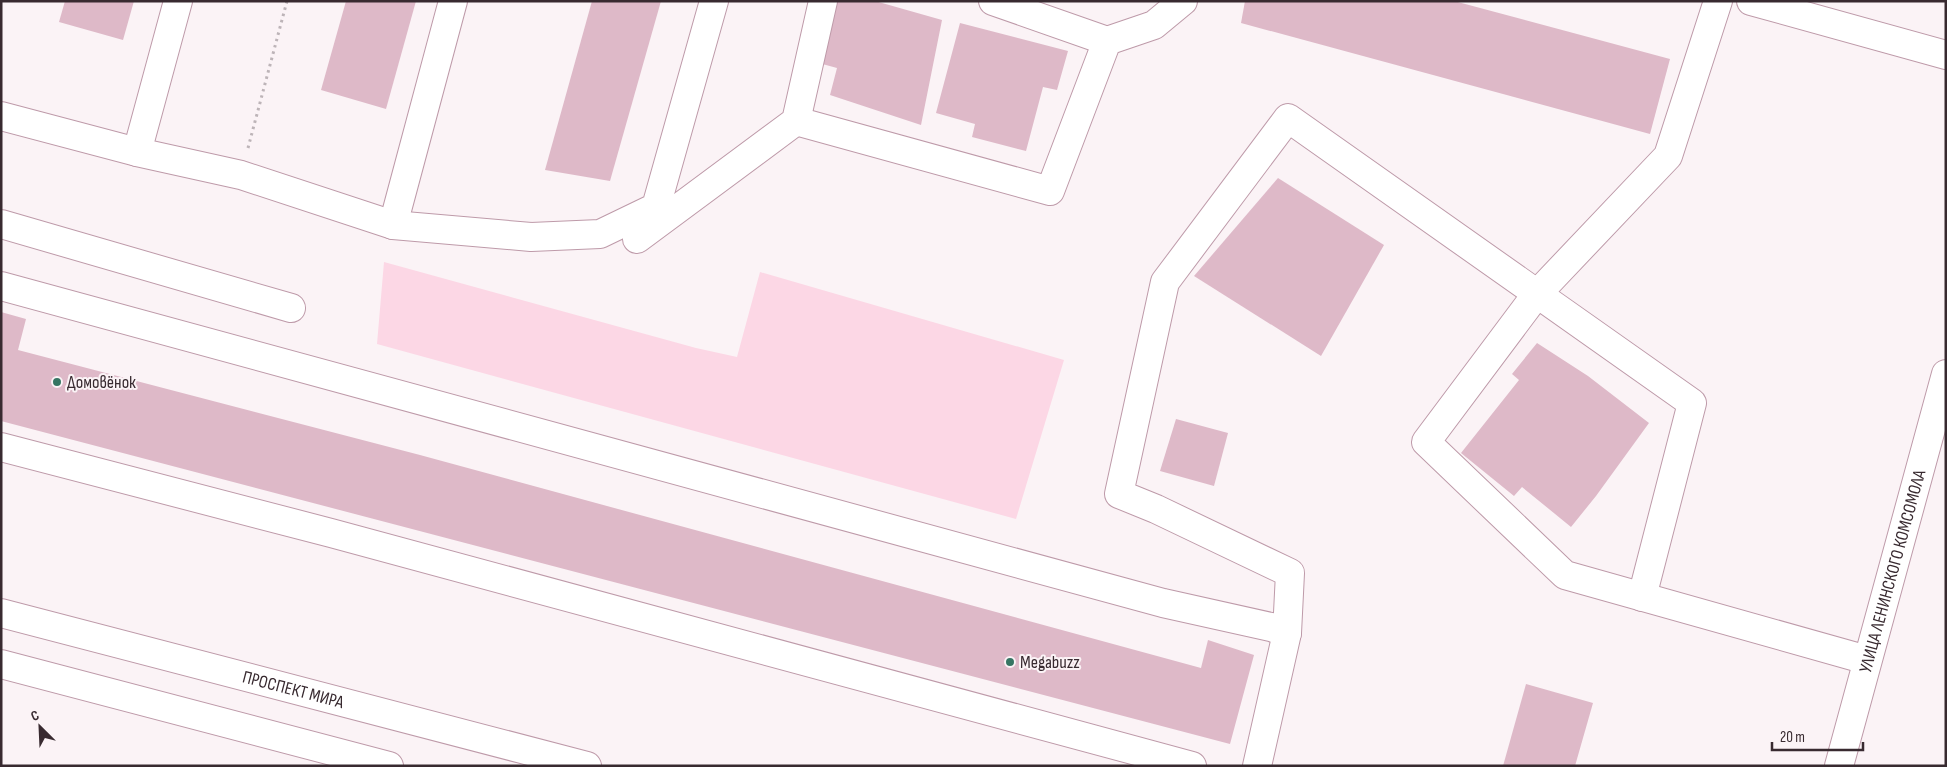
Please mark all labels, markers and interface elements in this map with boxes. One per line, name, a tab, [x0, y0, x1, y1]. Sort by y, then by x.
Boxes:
place label: Домовёнок	[67, 372, 136, 393]
marker: Домовёнок	[51, 376, 63, 388]
street label: УЛИЦА ЛЕНИНСКОГО КОМСОМОЛА	[1855, 467, 1930, 675]
place label: Megabuzz	[1020, 652, 1080, 673]
marker: Megabuzz	[1004, 656, 1016, 668]
street label: ПРОСПЕКТ МИРА	[240, 666, 346, 713]
north arrow	[15, 702, 65, 752]
text: С	[28, 706, 42, 725]
scale bar	[1772, 720, 1863, 752]
text: 20 m	[1780, 728, 1805, 747]

